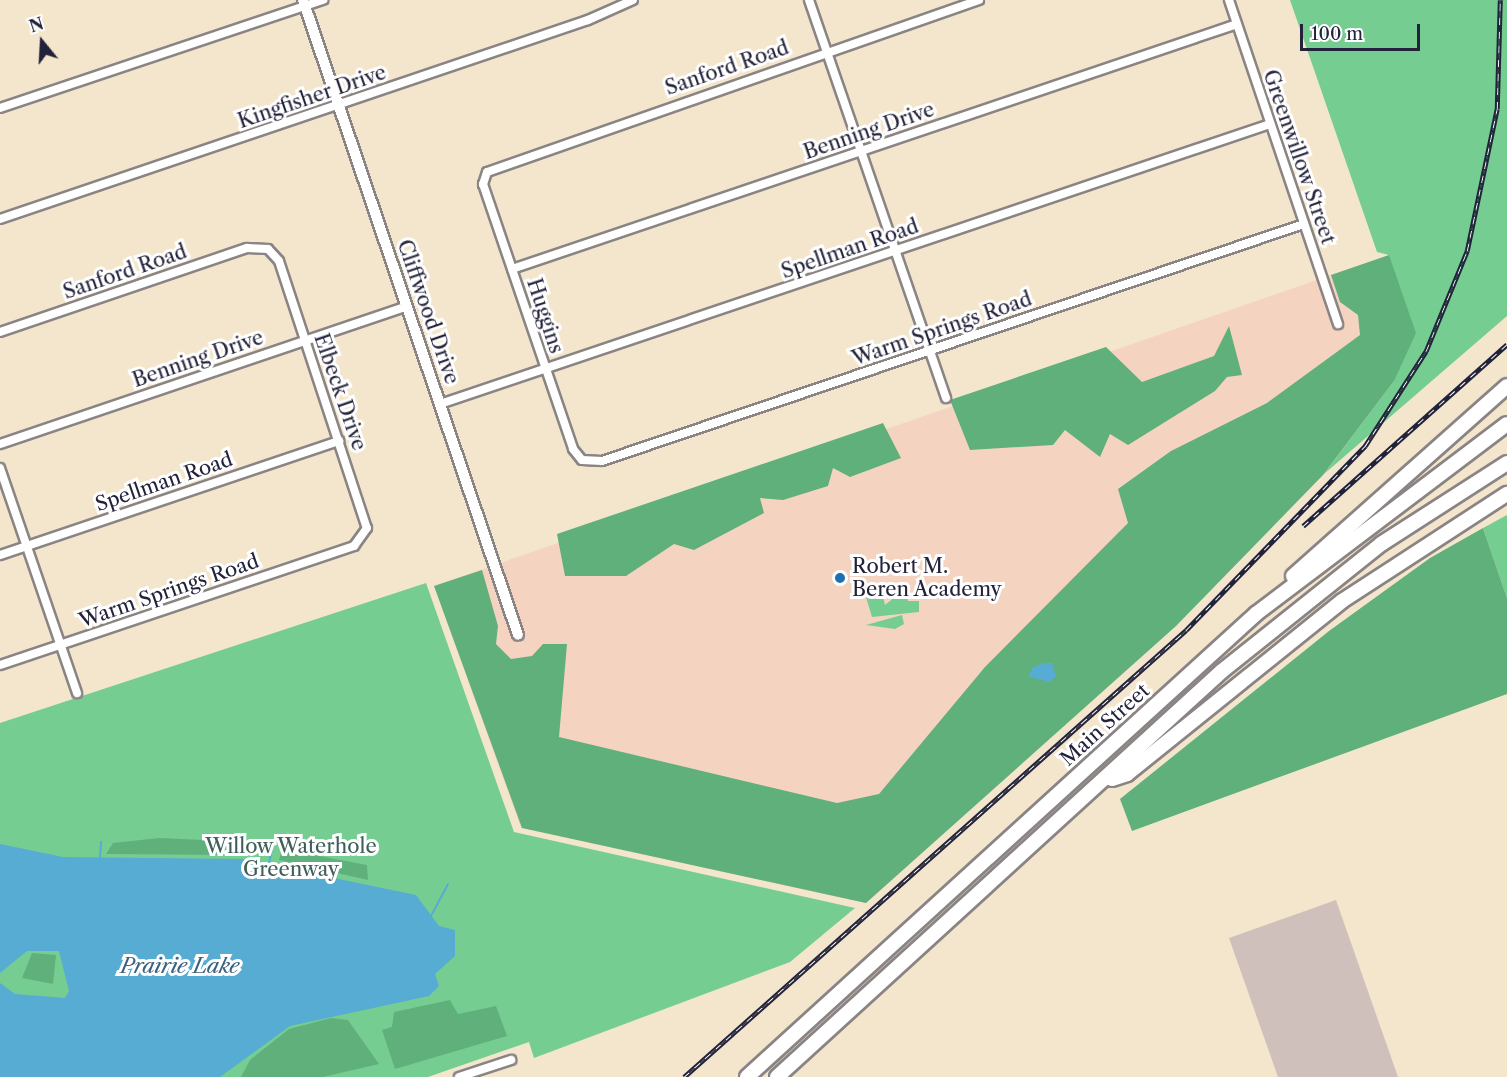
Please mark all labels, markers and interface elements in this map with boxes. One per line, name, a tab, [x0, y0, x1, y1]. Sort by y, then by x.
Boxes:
north arrow	[12, 12, 72, 72]
scale bar	[1303, 12, 1423, 50]
text: N	[27, 13, 46, 37]
text: 100 m	[1311, 23, 1363, 45]
street label: Sanford Road	[662, 36, 792, 100]
street label: Kingfisher Drive	[235, 60, 389, 134]
street label: Greenwillow Street	[1258, 66, 1340, 248]
street label: Benning Drive	[800, 97, 938, 165]
street label: Spellman Road	[778, 214, 922, 284]
street label: Cliffwood Drive	[392, 237, 464, 387]
street label: Sanford Road	[60, 240, 190, 304]
street label: Huggins	[522, 275, 568, 357]
street label: Warm Springs Road	[849, 287, 1035, 371]
street label: Benning Drive	[129, 325, 267, 393]
street label: Elbeck Drive	[309, 330, 371, 454]
street label: Spellman Road	[92, 447, 236, 517]
street label: Warm Springs Road	[76, 549, 262, 633]
place label: Robert M. Beren Academy	[852, 554, 1003, 601]
marker: Robert M. Beren Academy	[833, 571, 847, 585]
street label: Main Street	[1056, 679, 1154, 771]
park label: Willow Waterhole Greenway	[205, 834, 377, 881]
water label: Prairie Lake	[121, 953, 239, 979]

